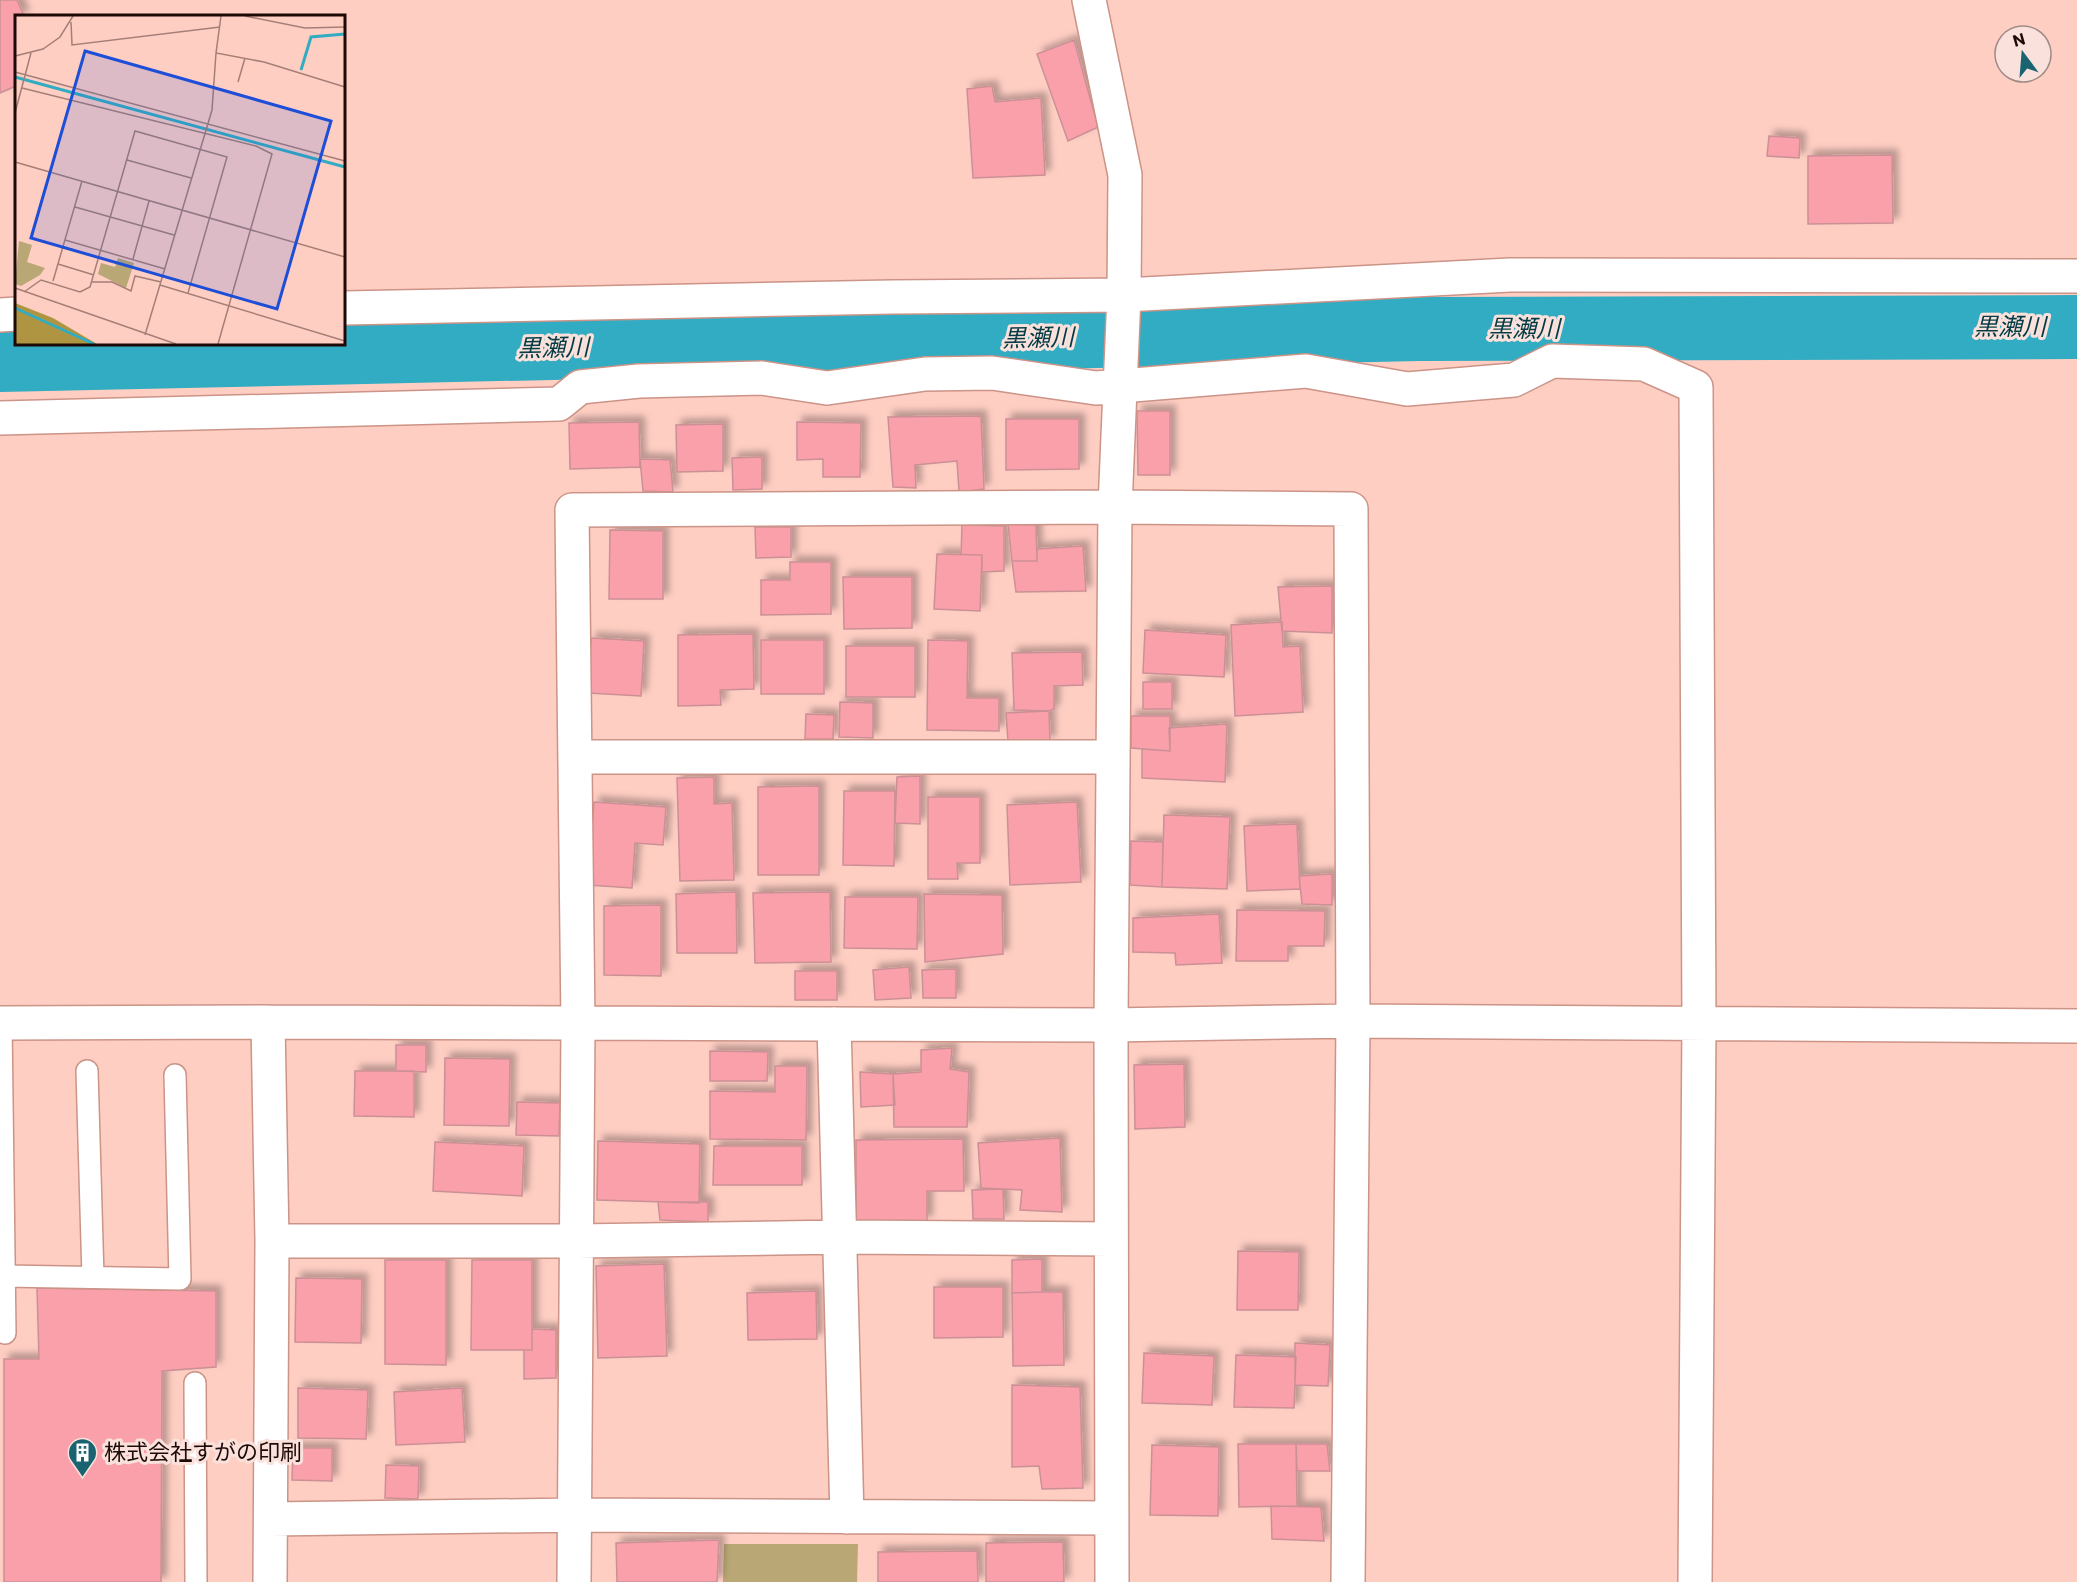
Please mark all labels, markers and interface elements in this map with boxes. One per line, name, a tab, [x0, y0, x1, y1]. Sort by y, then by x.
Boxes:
inset map	[15, 15, 345, 345]
north arrow	[1993, 24, 2053, 84]
text: N	[2010, 28, 2027, 50]
water label: 黒瀬川	[1974, 311, 2049, 340]
water label: 黒瀬川	[1488, 313, 1563, 342]
water label: 黒瀬川	[1002, 321, 1077, 352]
water label: 黒瀬川	[517, 331, 592, 362]
building icon: 株式会社すがの印刷	[67, 1436, 99, 1478]
place label: 株式会社すがの印刷	[104, 1438, 302, 1465]

